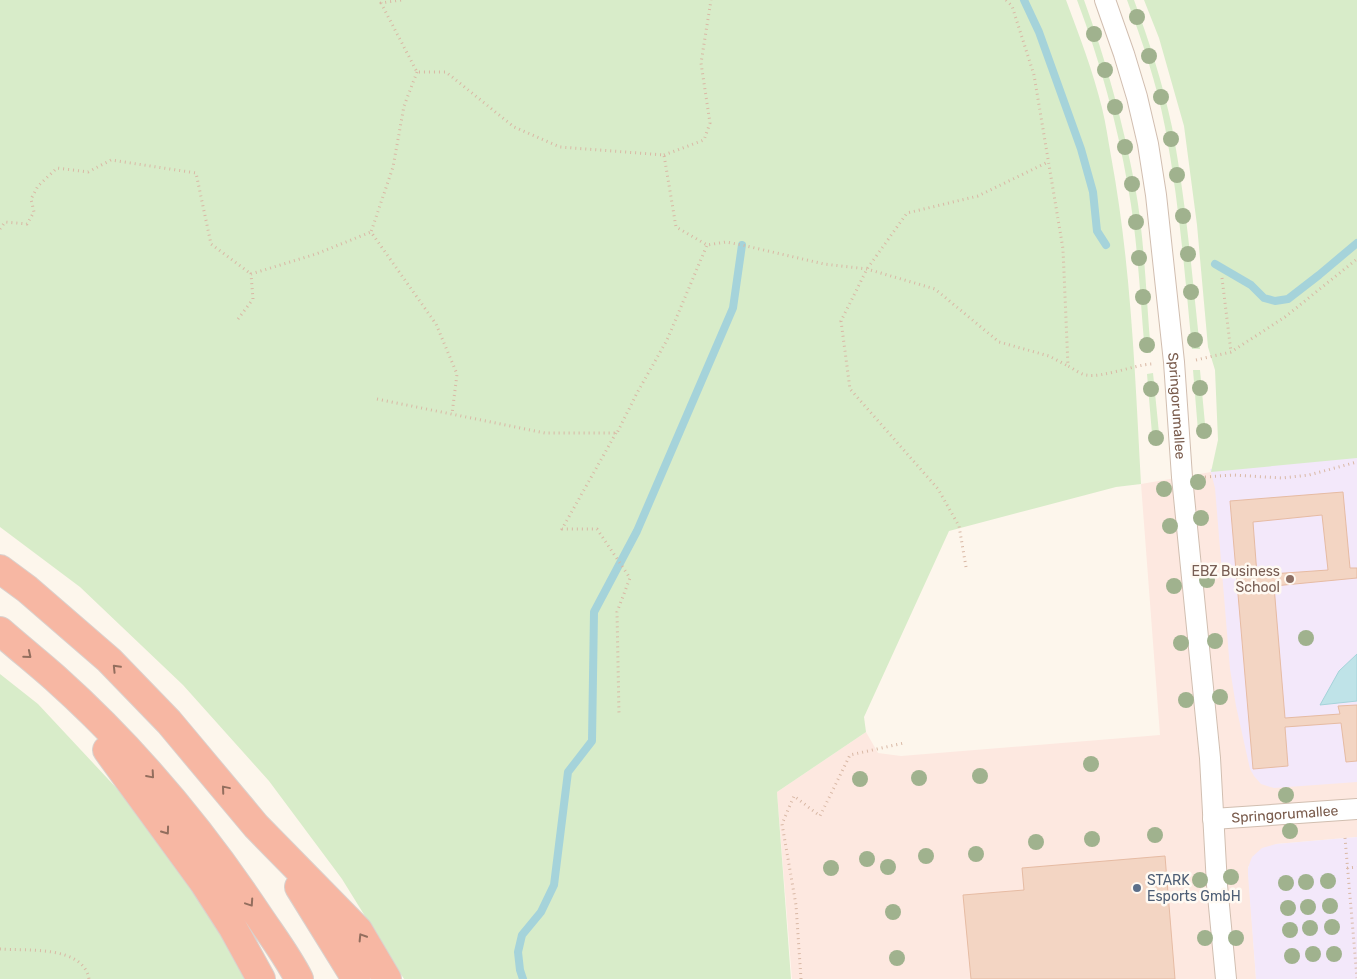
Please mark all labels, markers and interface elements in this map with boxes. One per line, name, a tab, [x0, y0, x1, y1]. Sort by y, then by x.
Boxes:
street label: Springorumallee	[1165, 352, 1189, 460]
place label: EBZ Business School	[1191, 563, 1280, 596]
marker: EBZ Business School	[1284, 573, 1296, 585]
one-way arrow	[22, 649, 31, 658]
one-way arrow	[113, 665, 122, 674]
one-way arrow	[145, 770, 154, 779]
one-way arrow	[222, 786, 231, 795]
street label: Springorumallee	[1231, 802, 1339, 826]
one-way arrow	[160, 825, 169, 835]
place label: STARK Esports GmbH	[1147, 872, 1241, 905]
marker: STARK Esports GmbH	[1131, 882, 1143, 894]
one-way arrow	[244, 898, 254, 907]
one-way arrow	[359, 934, 368, 943]

